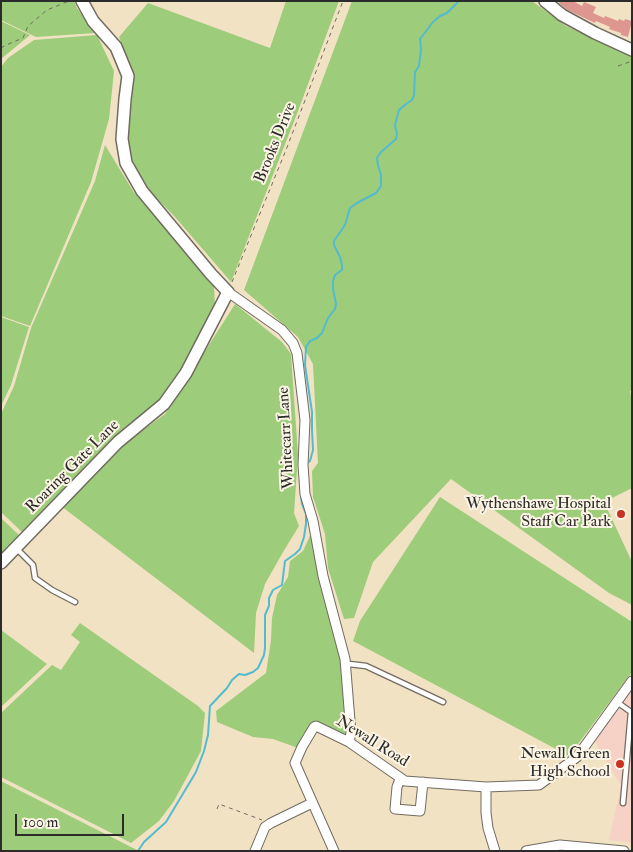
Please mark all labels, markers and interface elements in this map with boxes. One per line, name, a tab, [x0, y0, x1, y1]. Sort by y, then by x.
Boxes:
street label: Brooks Drive	[251, 100, 301, 186]
street label: Whitecarr Lane	[275, 386, 299, 490]
street label: Roaring Gate Lane	[22, 416, 124, 518]
place label: Wythenshawe Hospital Staff Car Park	[466, 495, 611, 533]
marker: Wythenshawe Hospital Staff Car Park	[615, 508, 627, 520]
street label: Newall Road	[332, 712, 412, 772]
place label: Newall Green High School	[520, 745, 610, 783]
marker: Newall Green High School	[614, 758, 626, 770]
scale bar	[18, 804, 126, 836]
text: 100 m	[23, 813, 58, 832]

